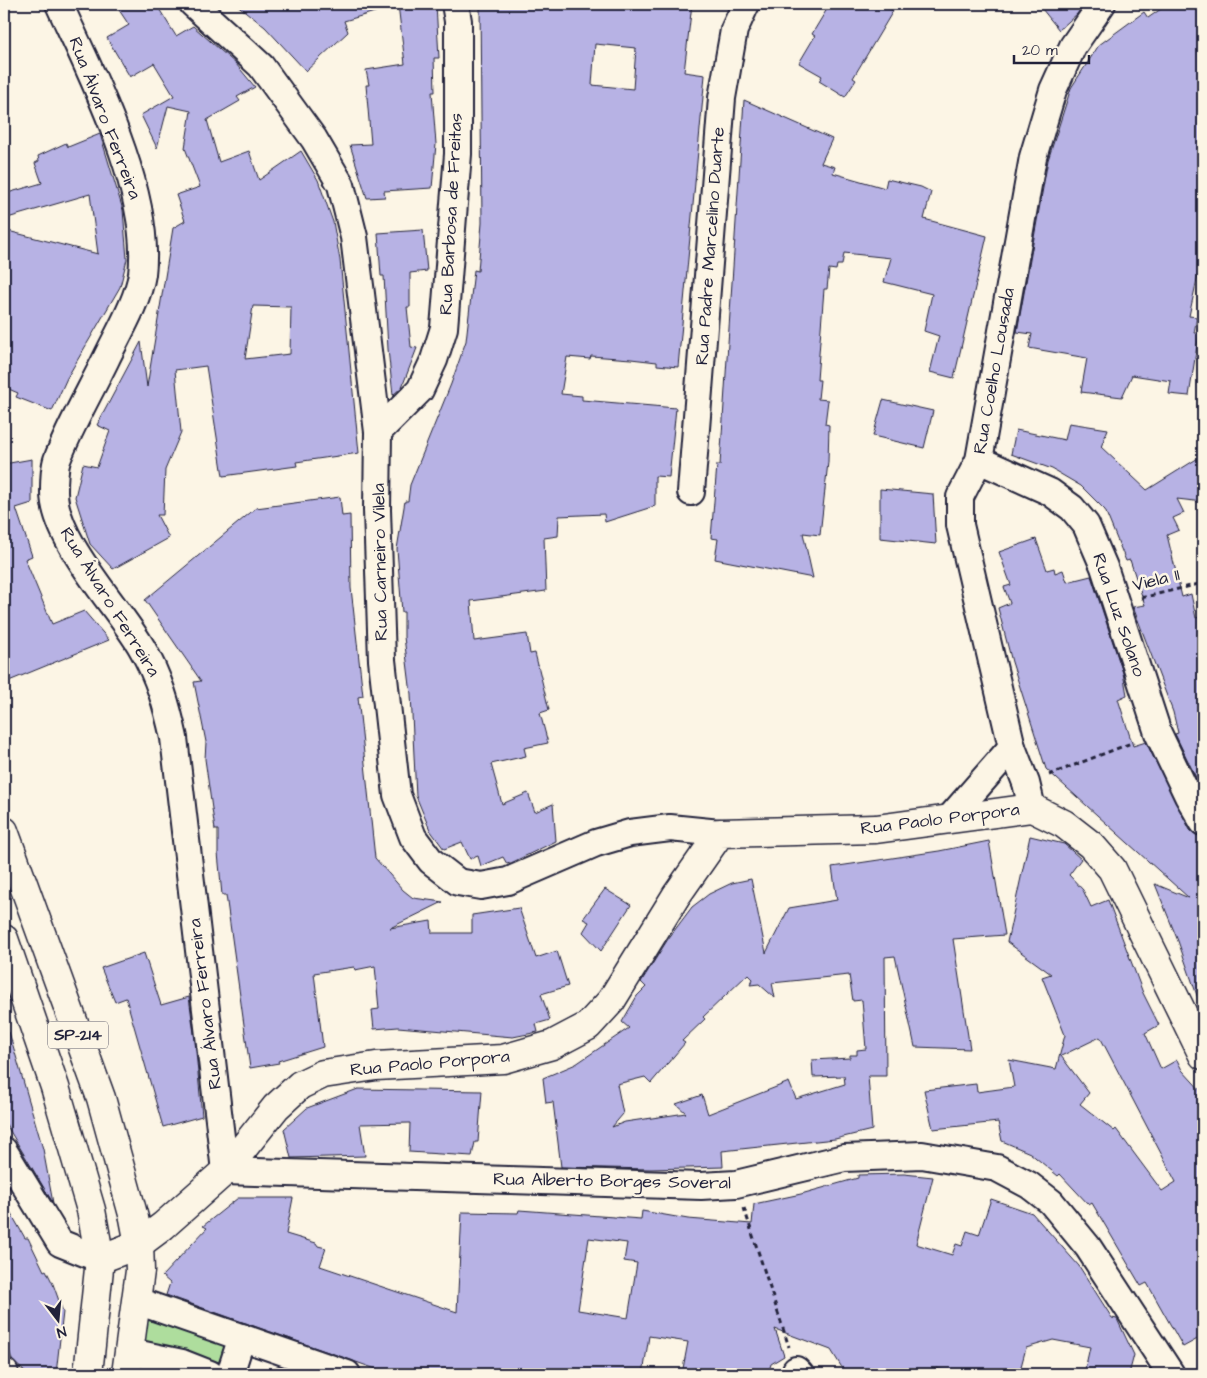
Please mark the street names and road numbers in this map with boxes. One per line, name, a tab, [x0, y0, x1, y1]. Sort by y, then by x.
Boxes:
street label: Rua Álvaro Ferreira	[62, 33, 148, 203]
street label: Rua Barbosa de Freitas	[433, 112, 469, 316]
street label: Rua Padre Marcelino Duarte	[689, 126, 731, 366]
street label: Rua Coelho Lousada	[967, 286, 1021, 456]
street label: Rua Carneiro Vilela	[366, 483, 394, 641]
street label: Rua Álvaro Ferreira	[54, 522, 166, 682]
street label: Rua Luz Solano	[1086, 550, 1152, 680]
street label: Viela 11	[1130, 562, 1182, 598]
street label: Rua Paolo Porpora	[859, 797, 1021, 841]
street label: Rua Álvaro Ferreira	[182, 917, 228, 1091]
road number: SP-214	[48, 1022, 108, 1048]
street label: Rua Paolo Porpora	[349, 1044, 511, 1082]
street label: Rua Alberto Borges Soveral	[493, 1166, 731, 1197]

